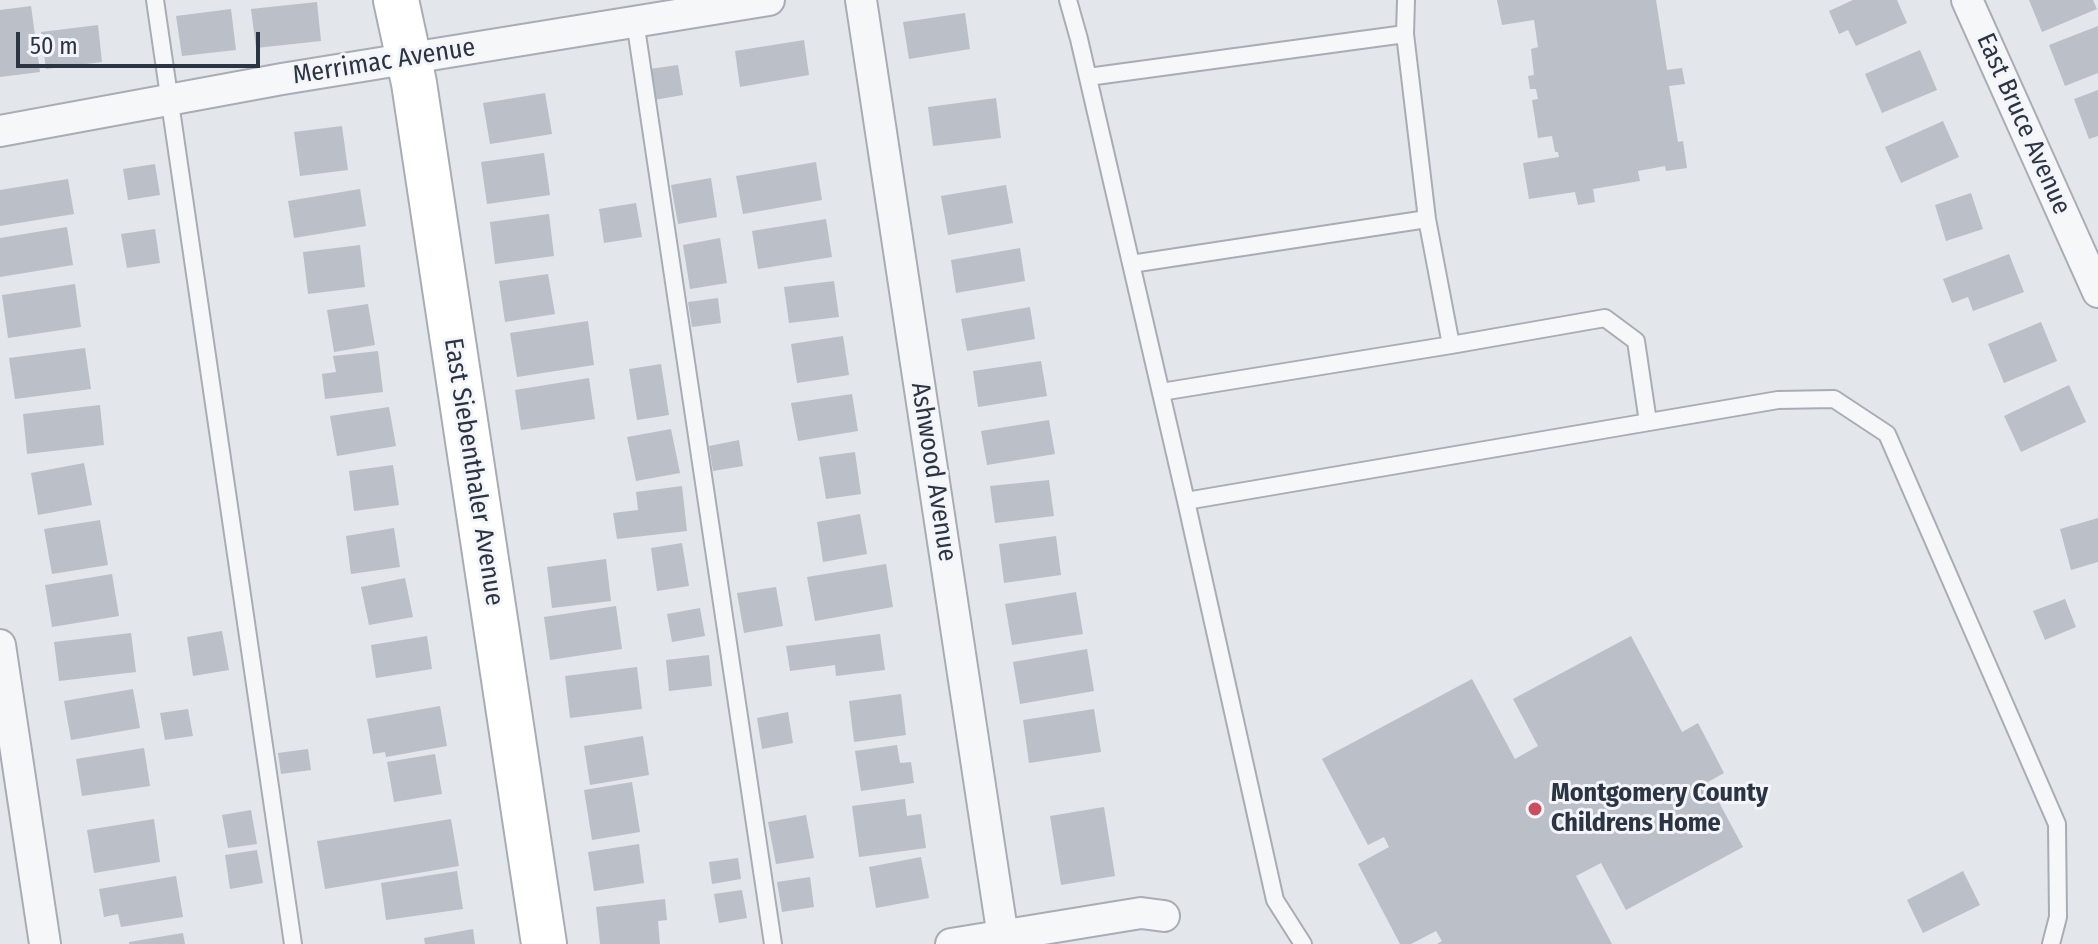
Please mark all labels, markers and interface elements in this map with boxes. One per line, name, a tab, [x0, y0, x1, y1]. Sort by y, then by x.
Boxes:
scale bar	[20, 16, 264, 66]
street label: East Bruce Avenue	[1969, 29, 2077, 219]
text: 50 m	[30, 32, 78, 60]
street label: Merrimac Avenue	[291, 32, 477, 92]
street label: East Siebenthaler Avenue	[436, 336, 510, 608]
street label: Ashwood Avenue	[903, 380, 963, 564]
place label: Montgomery County Childrens Home	[1551, 778, 1768, 840]
marker: Montgomery County Childrens Home	[1526, 800, 1544, 818]

